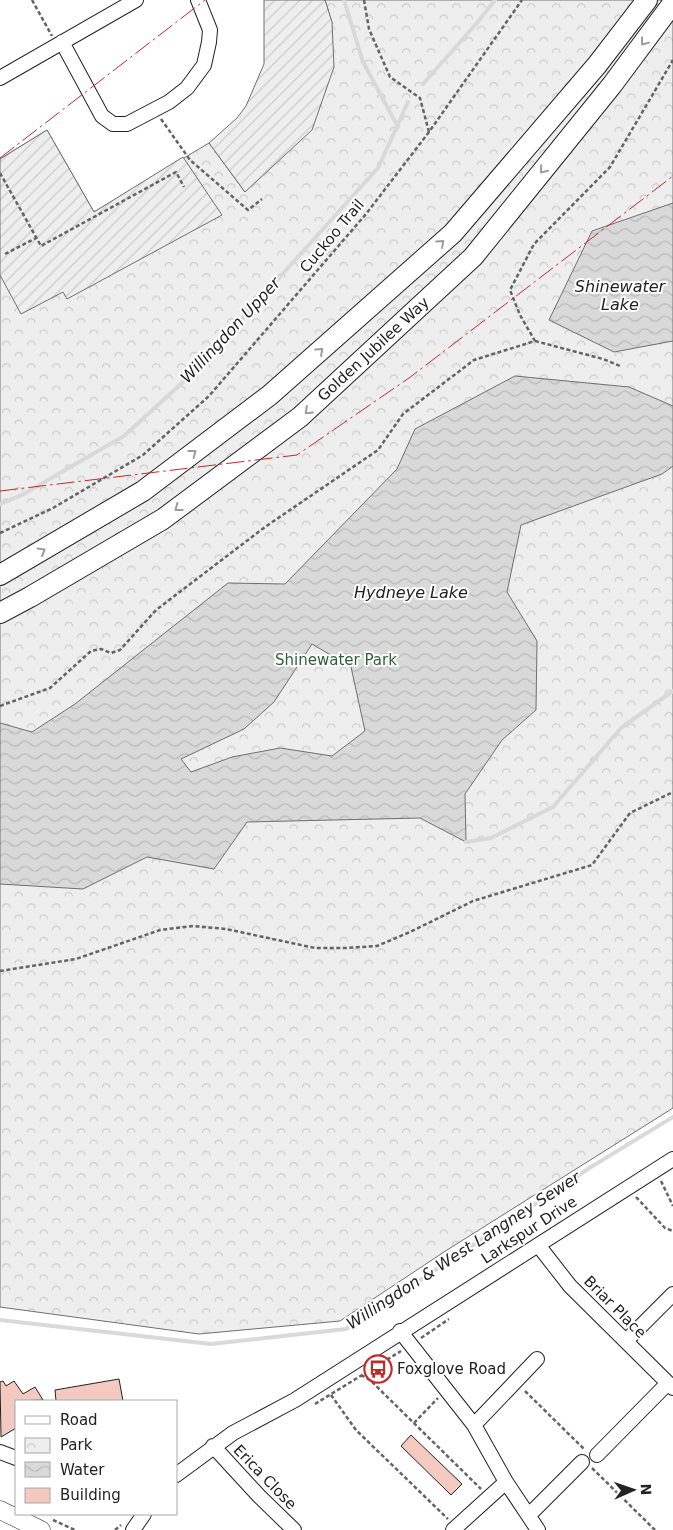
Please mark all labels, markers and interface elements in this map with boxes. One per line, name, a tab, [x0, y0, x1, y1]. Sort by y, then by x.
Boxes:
one-way arrow	[641, 36, 650, 46]
one-way arrow	[541, 164, 549, 173]
street label: Cuckoo Trail	[296, 196, 368, 276]
one-way arrow	[436, 240, 445, 249]
water label: Willingdon Upper	[177, 273, 285, 387]
water label: Shinewater Lake	[575, 277, 667, 314]
street label: Golden Jubilee Way	[314, 293, 433, 405]
one-way arrow	[314, 348, 323, 357]
one-way arrow	[304, 405, 313, 414]
one-way arrow	[187, 450, 197, 459]
one-way arrow	[175, 503, 184, 511]
one-way arrow	[37, 547, 46, 557]
water label: Hydneye Lake	[354, 583, 468, 602]
park label: Shinewater Park	[275, 651, 397, 669]
water label: Willingdon & West Langney Sewer	[343, 1167, 585, 1333]
street label: Larkspur Drive	[478, 1192, 580, 1268]
street label: Briar Place	[580, 1272, 650, 1342]
bus stop icon: Foxglove Road	[363, 1354, 393, 1384]
place label: Foxglove Road	[397, 1360, 506, 1378]
legend	[15, 1400, 178, 1515]
text: Road	[60, 1411, 98, 1429]
text: Park	[60, 1436, 93, 1454]
street label: Erica Close	[230, 1441, 300, 1513]
text: Water	[60, 1461, 105, 1479]
north arrow	[608, 1465, 658, 1515]
text: N	[638, 1483, 654, 1496]
text: Building	[60, 1486, 121, 1504]

